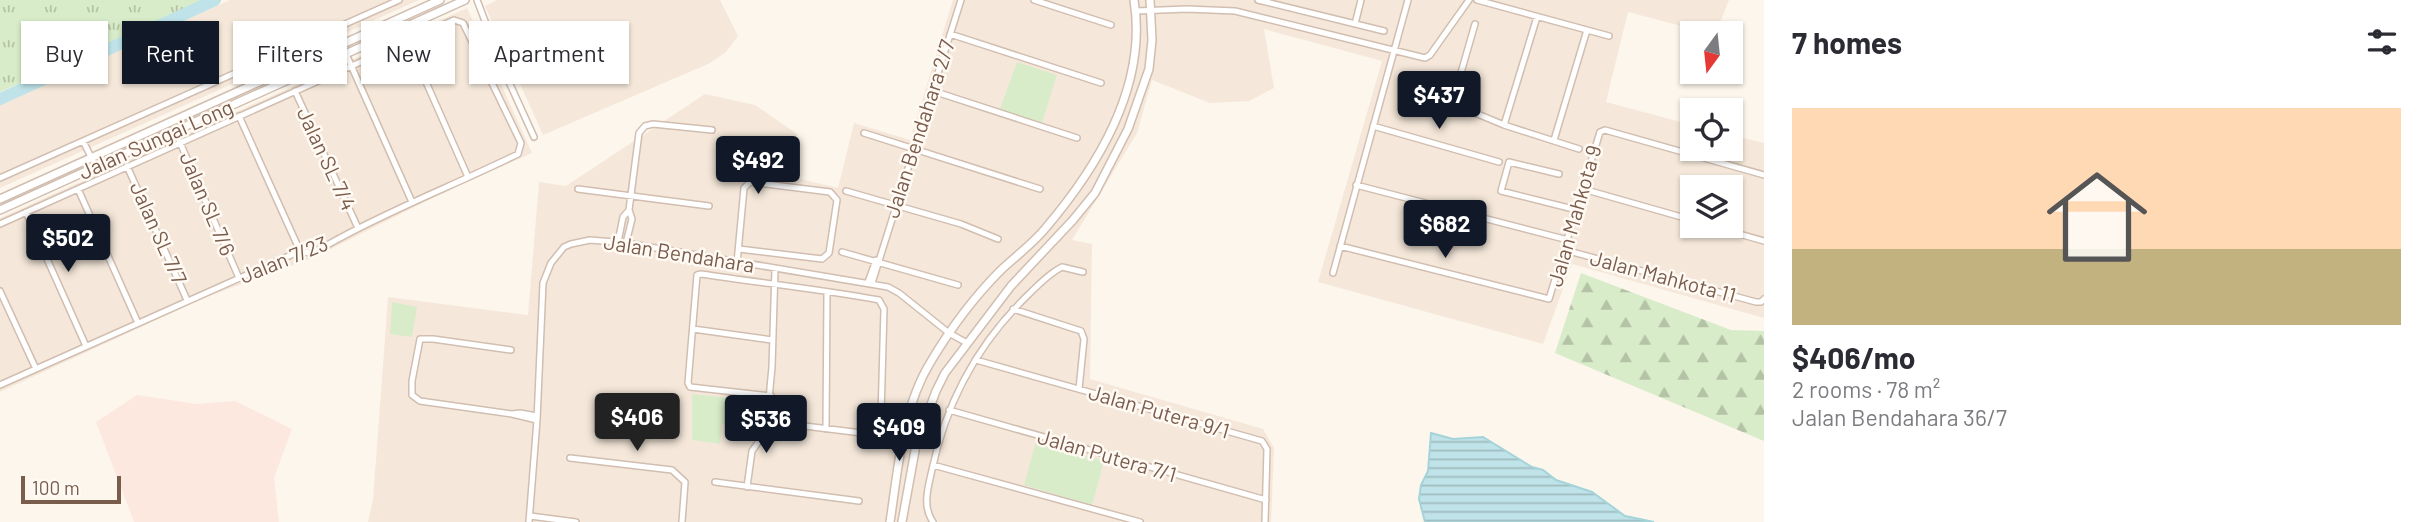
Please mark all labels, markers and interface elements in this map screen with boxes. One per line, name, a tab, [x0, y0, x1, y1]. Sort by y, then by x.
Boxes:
chip: Buy	[21, 21, 108, 84]
chip: Rent	[122, 21, 219, 84]
chip: Filters	[233, 21, 347, 84]
chip: New	[361, 21, 455, 84]
chip: Apartment	[469, 21, 629, 84]
north arrow	[1680, 21, 1743, 84]
map controls	[1680, 21, 1743, 238]
icon: filters	[2363, 23, 2401, 61]
text: 7 homes	[1792, 24, 1902, 60]
street label: Jalan Bendahara 2/7	[878, 36, 959, 221]
pin: $437	[1398, 72, 1480, 131]
text: $437	[1414, 80, 1464, 108]
street label: Jalan Sungai Long	[74, 93, 236, 184]
button: locate	[1680, 98, 1743, 161]
street label: Jalan SL 7/4	[293, 103, 362, 214]
pin: $492	[717, 136, 799, 196]
street label: Jalan Mahkota 9	[1541, 142, 1606, 289]
text: $492	[732, 145, 784, 173]
street label: Jalan SL 7/6	[175, 148, 241, 259]
icon: home	[2034, 154, 2160, 280]
button: layers	[1680, 175, 1743, 238]
street label: Jalan SL 7/7	[126, 177, 193, 287]
pin: $682	[1404, 201, 1486, 260]
text: $682	[1420, 209, 1470, 237]
pin: $502	[27, 215, 109, 274]
text: $502	[42, 223, 94, 251]
street label: Jalan Bendahara	[602, 228, 756, 277]
street label: Jalan 7/23	[236, 230, 331, 288]
street label: Jalan Mahkota 11	[1588, 244, 1739, 307]
text: $406/mo	[1792, 339, 1916, 375]
text: 2 rooms · 78 m²	[1792, 375, 1940, 403]
street label: Jalan Putera 9/1	[1086, 379, 1233, 443]
pin: $406	[596, 393, 678, 453]
pin: $536	[725, 396, 807, 455]
text: $406	[611, 402, 663, 430]
text: Jalan Bendahara 36/7	[1792, 403, 2007, 431]
text: $536	[741, 404, 791, 432]
pin: $409	[858, 404, 940, 463]
text: $409	[873, 412, 925, 440]
street label: Jalan Putera 7/1	[1035, 423, 1180, 486]
scale bar	[21, 473, 121, 505]
text: 100 m	[32, 476, 80, 499]

